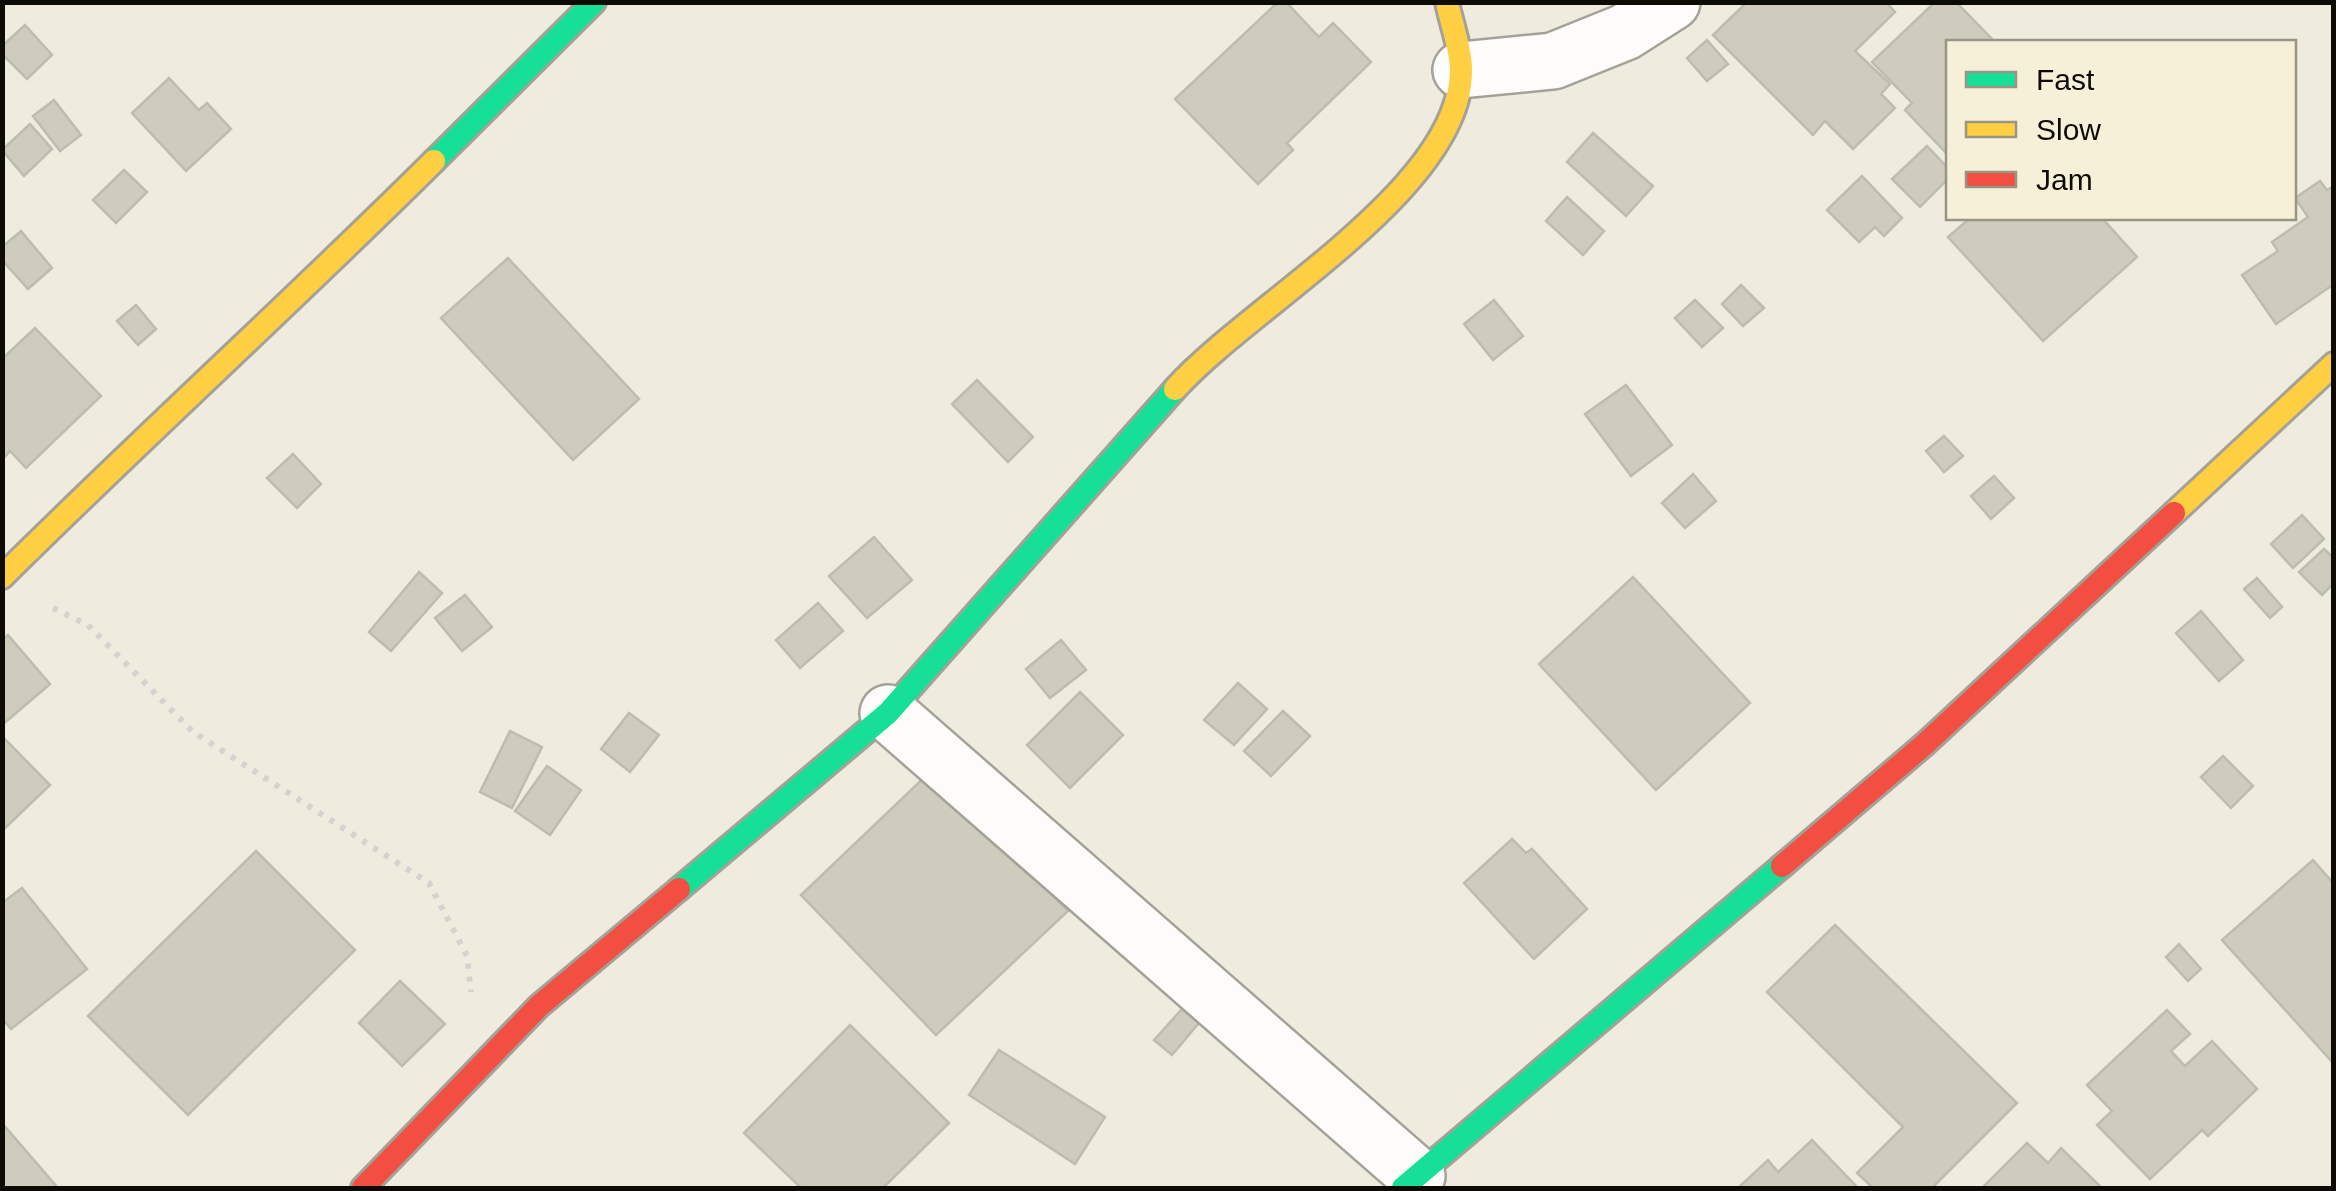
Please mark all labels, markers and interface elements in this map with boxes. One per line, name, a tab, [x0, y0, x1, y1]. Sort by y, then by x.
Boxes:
legend	[1946, 40, 2296, 220]
text: Fast	[2036, 63, 2095, 96]
text: Slow	[2036, 113, 2101, 146]
text: Jam	[2036, 163, 2093, 196]

